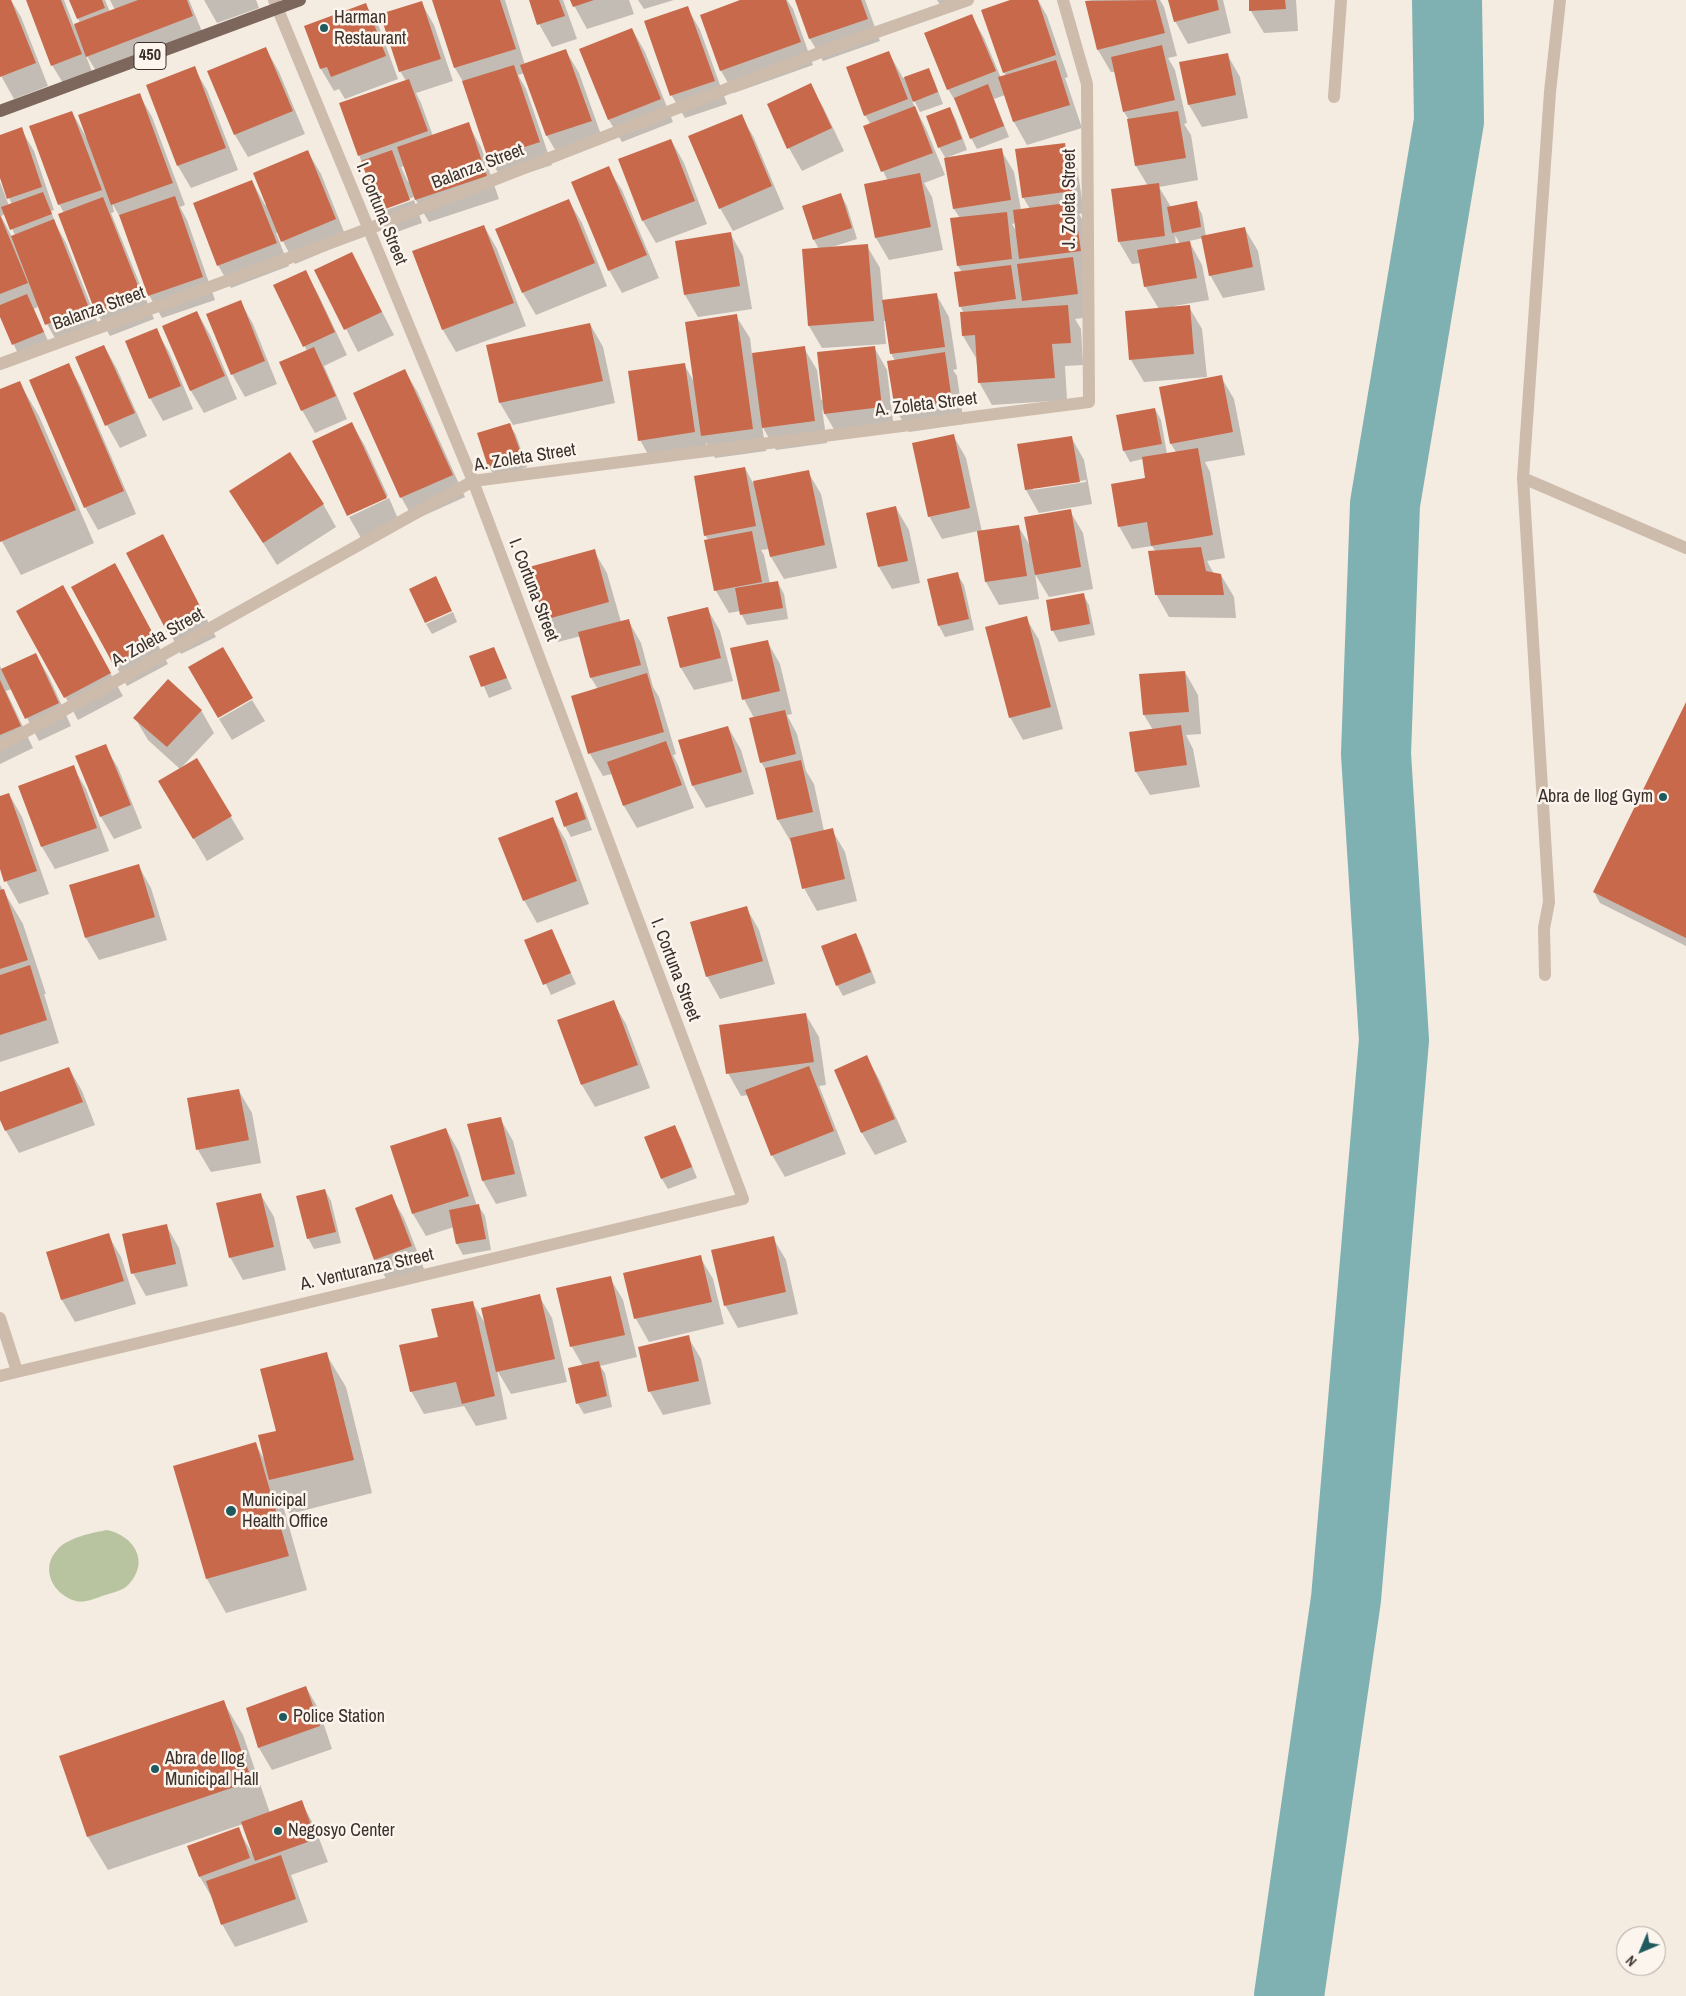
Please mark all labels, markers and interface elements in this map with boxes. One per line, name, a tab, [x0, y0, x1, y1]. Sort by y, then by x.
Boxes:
place label: Harman Restaurant	[334, 7, 406, 50]
marker: Harman Restaurant	[318, 22, 330, 34]
road number: 450	[134, 42, 166, 70]
street label: Balanza Street	[429, 140, 527, 194]
street label: J. Zoleta Street	[1059, 149, 1081, 249]
street label: I. Cortuna Street	[351, 160, 411, 268]
street label: Balanza Street	[50, 282, 148, 336]
street label: A. Zoleta Street	[874, 388, 978, 422]
street label: A. Zoleta Street	[473, 439, 577, 477]
street label: I. Cortuna Street	[504, 536, 562, 644]
street label: A. Zoleta Street	[108, 604, 208, 672]
place label: Abra de Ilog Gym	[1538, 786, 1653, 808]
marker: Abra de Ilog Gym	[1657, 791, 1669, 803]
street label: I. Cortuna Street	[646, 916, 704, 1024]
street label: A. Venturanza Street	[298, 1244, 436, 1296]
place label: Municipal Health Office	[242, 1490, 328, 1532]
marker: Municipal Health Office	[224, 1504, 238, 1518]
place label: Police Station	[293, 1706, 385, 1728]
marker: Police Station	[277, 1711, 289, 1723]
place label: Abra de Ilog Municipal Hall	[165, 1748, 259, 1790]
marker: Abra de Ilog Municipal Hall	[149, 1763, 161, 1775]
place label: Negosyo Center	[288, 1820, 395, 1842]
marker: Negosyo Center	[272, 1825, 284, 1837]
north arrow	[1616, 1926, 1666, 1976]
text: N	[1622, 1952, 1640, 1970]

